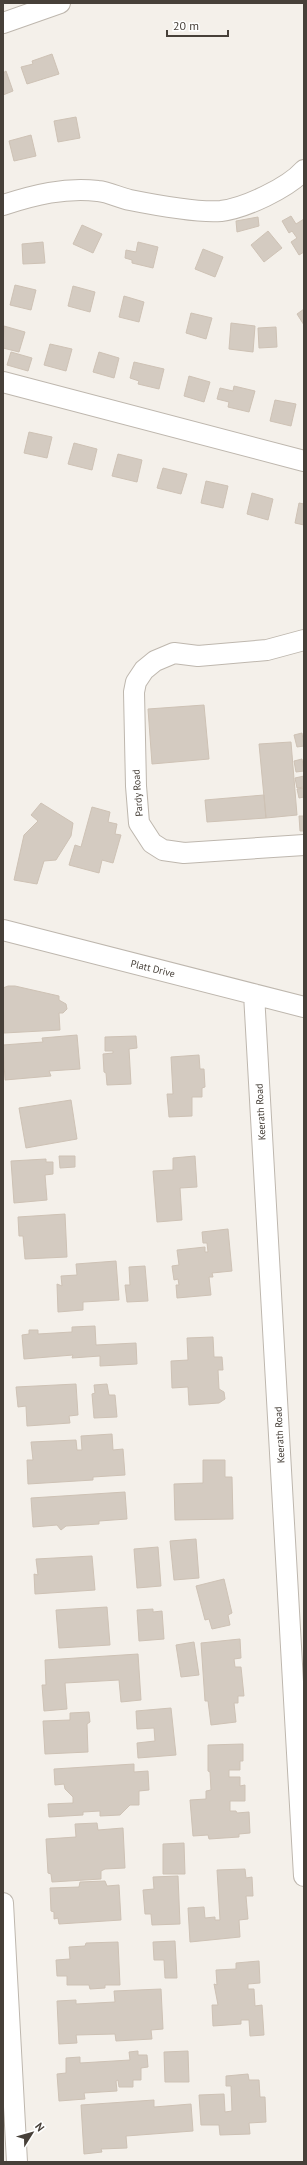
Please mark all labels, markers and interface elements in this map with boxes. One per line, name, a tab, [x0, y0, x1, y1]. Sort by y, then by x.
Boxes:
scale bar	[167, 12, 228, 38]
text: 20 m	[173, 18, 199, 33]
street label: Pardy Road	[129, 769, 146, 817]
street label: Platt Drive	[129, 957, 176, 980]
street label: Keerath Road	[253, 1083, 268, 1141]
street label: Keerath Road	[272, 1406, 287, 1464]
north arrow	[12, 2113, 52, 2153]
text: N	[32, 2120, 48, 2134]

